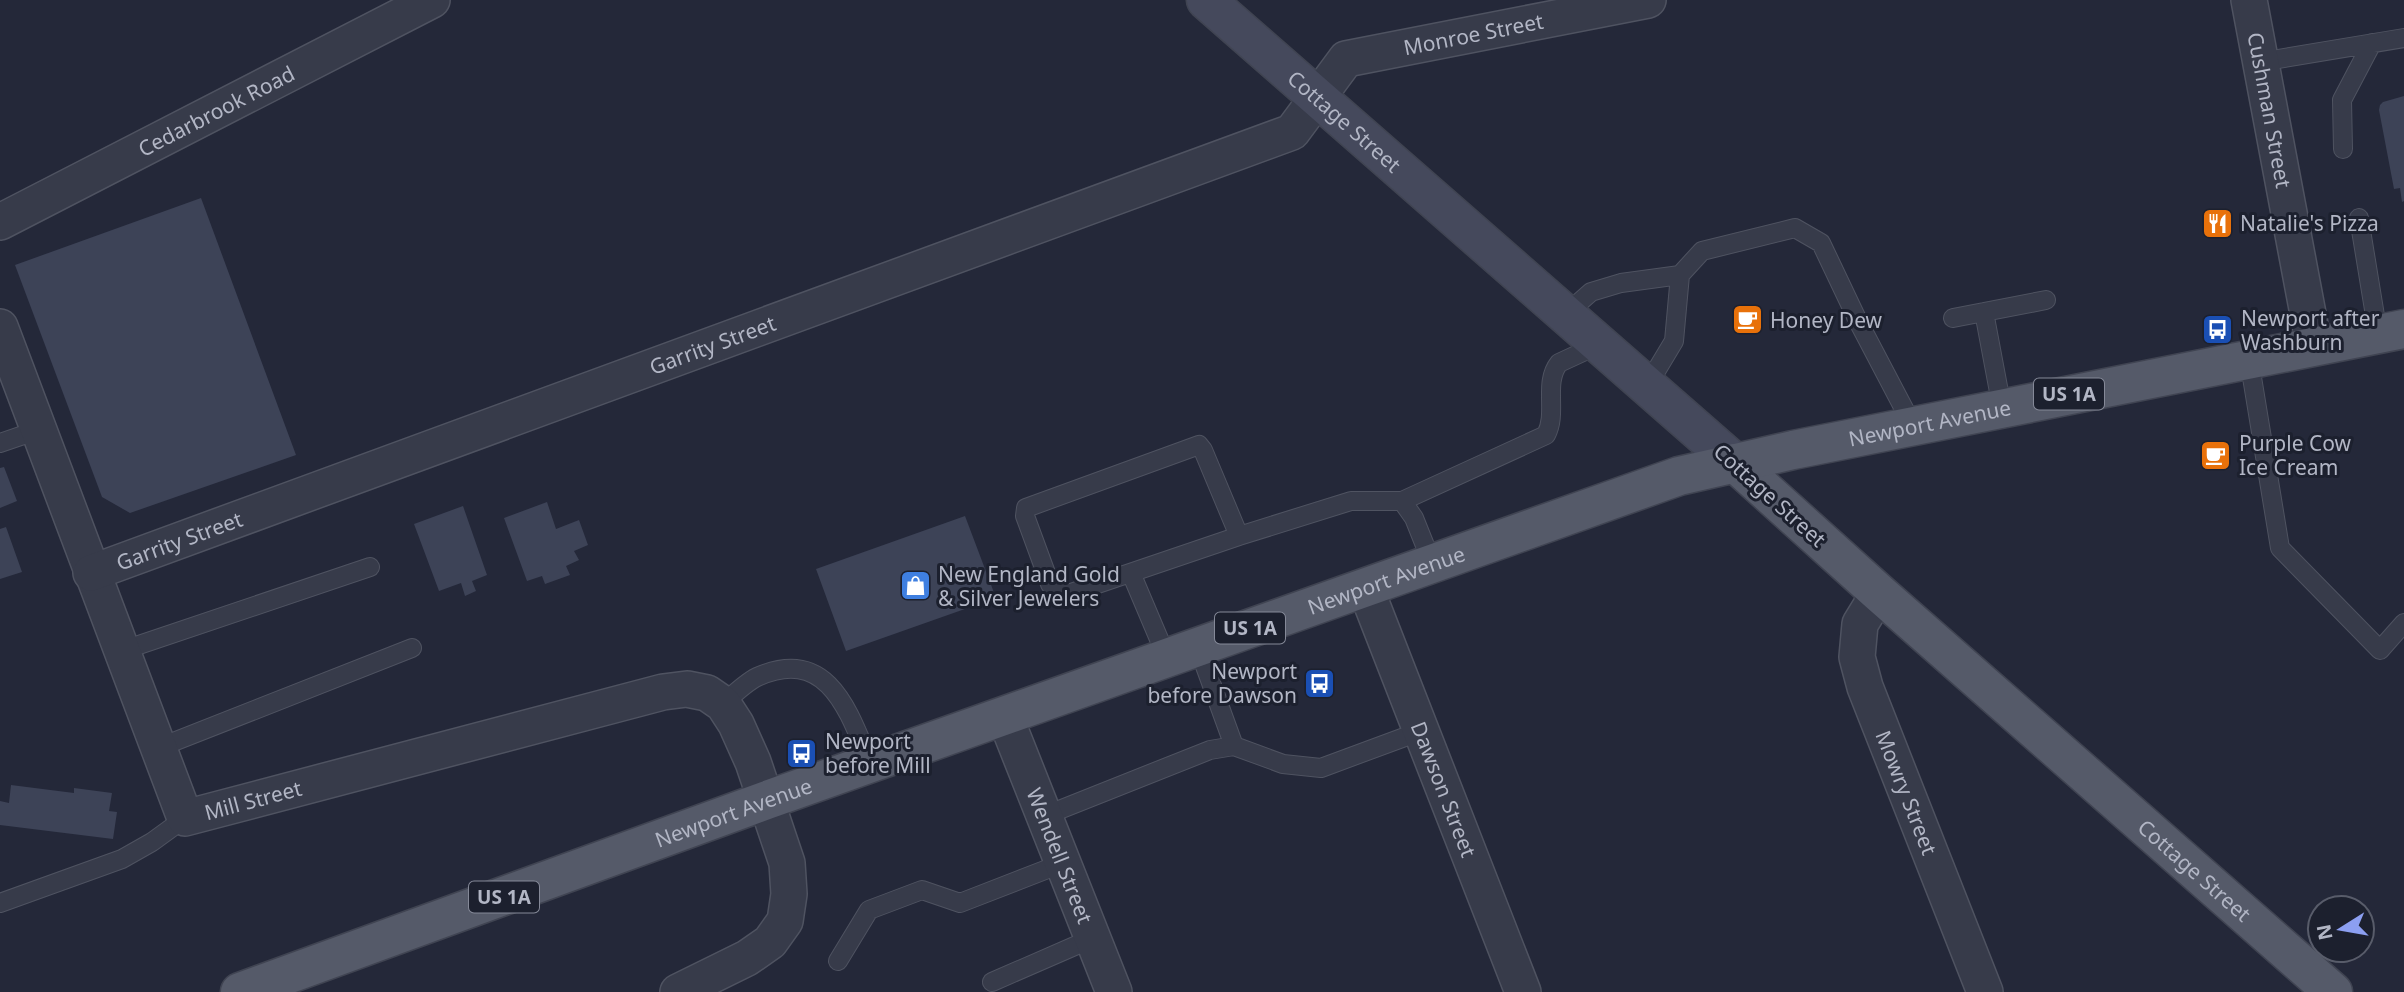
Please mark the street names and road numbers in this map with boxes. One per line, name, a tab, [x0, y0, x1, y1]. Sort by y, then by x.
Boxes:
street label: Monroe Street	[1401, 7, 1546, 61]
street label: Cushman Street	[2241, 30, 2298, 191]
street label: Cedarbrook Road	[133, 59, 299, 163]
street label: Cottage Street	[1282, 64, 1407, 179]
street label: Garrity Street	[645, 309, 780, 381]
road number: US 1A	[2034, 378, 2104, 410]
street label: Newport Avenue	[1846, 393, 2013, 453]
street label: Cottage Street	[1708, 437, 1832, 553]
street label: Garrity Street	[112, 505, 247, 577]
street label: Newport Avenue	[1304, 539, 1469, 621]
road number: US 1A	[1215, 612, 1285, 643]
street label: Dawson Street	[1405, 717, 1483, 862]
street label: Mowry Street	[1869, 726, 1944, 859]
street label: Newport Avenue	[651, 771, 816, 854]
street label: Mill Street	[201, 774, 305, 826]
street label: Wendell Street	[1020, 784, 1100, 928]
street label: Cottage Street	[2132, 813, 2257, 928]
road number: US 1A	[469, 882, 539, 912]

